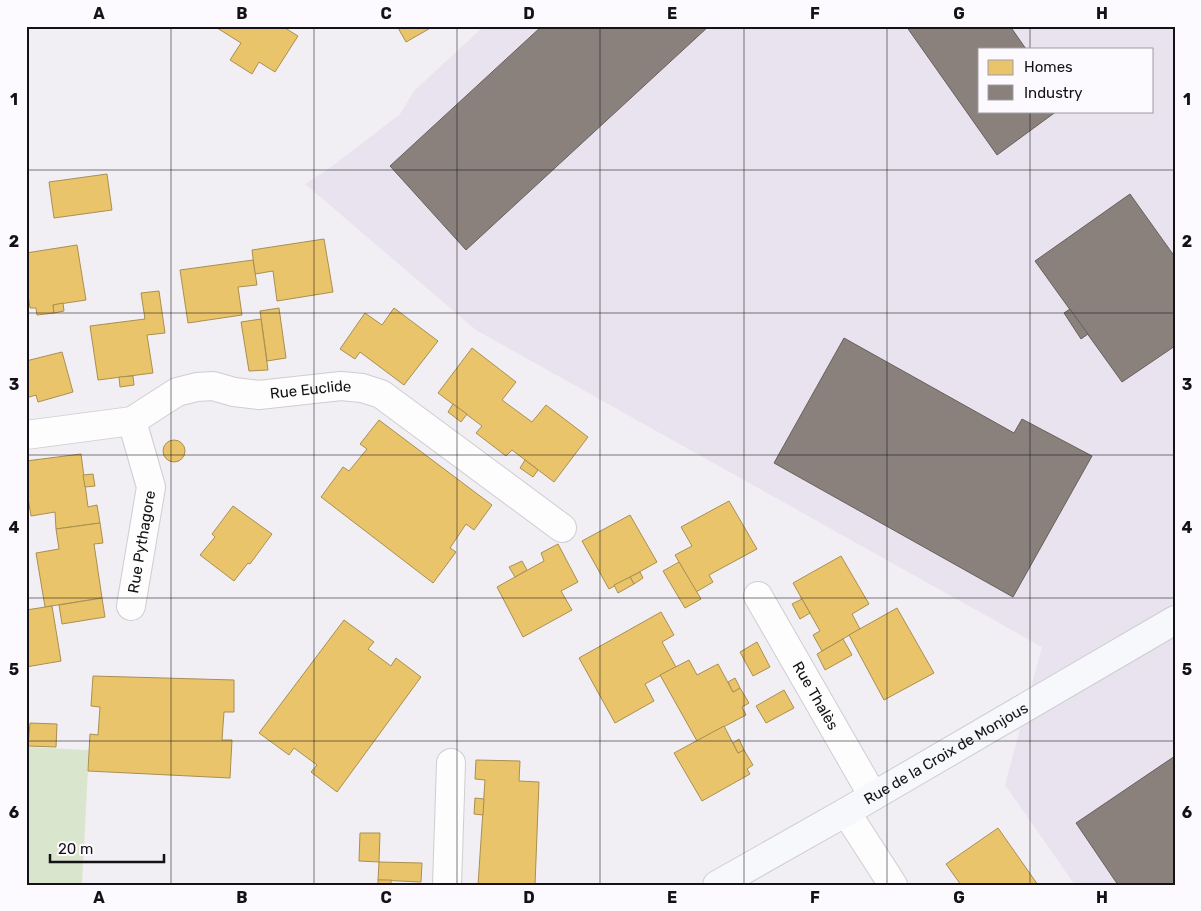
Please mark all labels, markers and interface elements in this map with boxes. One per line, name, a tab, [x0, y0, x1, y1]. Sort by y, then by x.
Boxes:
text: A	[93, 4, 105, 23]
text: B	[236, 4, 248, 23]
text: C	[380, 4, 392, 23]
text: D	[523, 4, 535, 23]
text: E	[667, 4, 677, 23]
text: F	[810, 4, 820, 23]
text: G	[953, 4, 965, 23]
text: H	[1096, 4, 1108, 23]
legend	[978, 48, 1154, 112]
text: Homes	[1024, 58, 1073, 76]
text: Industry	[1024, 84, 1083, 102]
text: 1	[10, 90, 18, 109]
text: 1	[1183, 90, 1191, 109]
text: 2	[9, 232, 19, 251]
text: 2	[1182, 232, 1192, 251]
text: 3	[9, 375, 19, 394]
text: 3	[1182, 375, 1192, 394]
street label: Rue Euclide	[269, 377, 352, 403]
street label: Rue Pythagore	[124, 489, 159, 595]
text: 4	[9, 518, 20, 537]
text: 4	[1182, 518, 1193, 537]
street label: Rue Thalès	[789, 658, 842, 733]
text: 5	[9, 660, 19, 679]
text: 5	[1182, 660, 1192, 679]
street label: Rue de la Croix de Monjous	[861, 699, 1032, 809]
text: 6	[9, 803, 19, 822]
text: 6	[1182, 803, 1192, 822]
scale bar	[50, 831, 164, 863]
text: 20 m	[58, 840, 93, 858]
text: A	[93, 888, 105, 907]
text: B	[236, 888, 248, 907]
text: C	[380, 888, 392, 907]
text: D	[523, 888, 535, 907]
text: E	[667, 888, 677, 907]
text: F	[810, 888, 820, 907]
text: G	[953, 888, 965, 907]
text: H	[1096, 888, 1108, 907]

